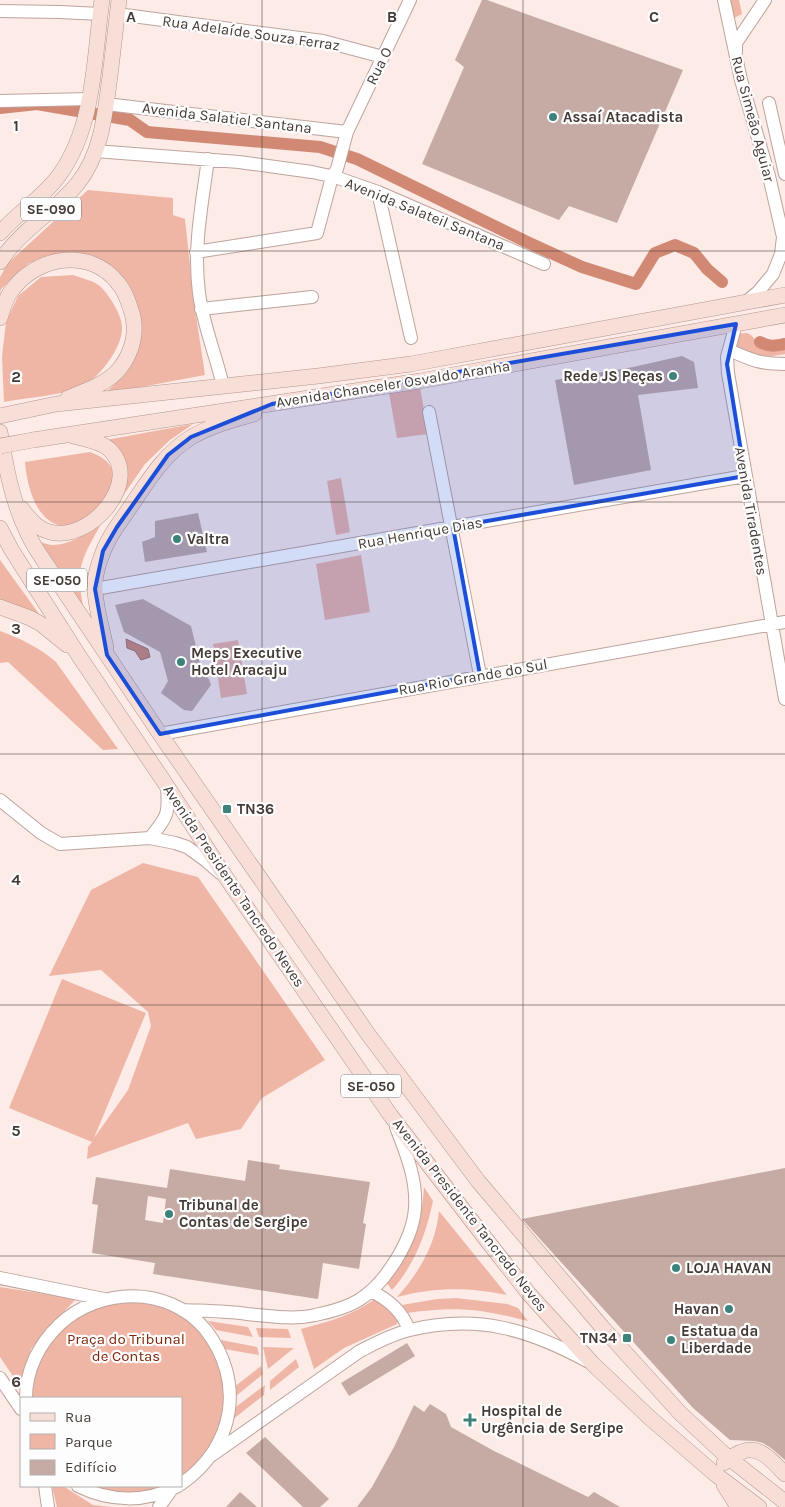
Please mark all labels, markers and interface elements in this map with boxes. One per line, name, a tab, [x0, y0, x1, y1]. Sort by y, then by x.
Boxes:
text: A	[126, 7, 136, 26]
text: B	[387, 7, 397, 26]
text: C	[649, 7, 659, 26]
street label: Rua Adelaíde Souza Ferraz	[161, 12, 341, 54]
street label: Rua O	[362, 44, 396, 88]
street label: Rua Simeão Aguiar	[728, 54, 779, 185]
street label: Avenida Salatiel Santana	[141, 99, 313, 137]
place label: Assaí Atacadista	[563, 108, 683, 126]
marker: Assaí Atacadista	[547, 111, 559, 123]
text: 1	[13, 116, 19, 135]
street label: Avenida Salateil Santana	[342, 174, 508, 254]
road number: SE-090	[21, 198, 81, 220]
street label: Avenida Chanceler Osvaldo Aranha	[275, 357, 511, 411]
text: 2	[11, 367, 21, 386]
place label: Rede JS Peças	[563, 367, 663, 385]
marker: Rede JS Peças	[667, 370, 679, 382]
street label: Avenida Tiradentes	[731, 445, 771, 577]
street label: Rua Henrique Dias	[356, 513, 484, 553]
place label: Valtra	[187, 530, 229, 548]
marker: Valtra	[171, 533, 183, 545]
road number: SE-050	[27, 568, 87, 592]
text: 3	[11, 619, 21, 638]
place label: Meps Executive Hotel Aracaju	[191, 644, 302, 679]
street label: Rua Rio Grande do Sul	[397, 655, 549, 699]
marker: Meps Executive Hotel Aracaju	[175, 656, 187, 668]
street label: Avenida Presidente Tancredo Neves	[159, 781, 309, 991]
place label: TN36	[237, 800, 274, 818]
marker: TN36	[221, 803, 233, 815]
text: 4	[11, 870, 21, 889]
road number: SE-050	[341, 1074, 401, 1098]
street label: Avenida Presidente Tancredo Neves	[389, 1115, 551, 1315]
text: 5	[11, 1121, 21, 1140]
place label: Tribunal de Contas de Sergipe	[179, 1196, 308, 1231]
marker: Tribunal de Contas de Sergipe	[163, 1208, 175, 1220]
place label: LOJA HAVAN	[686, 1259, 772, 1277]
marker: LOJA HAVAN	[670, 1262, 682, 1274]
place label: Havan	[674, 1300, 719, 1318]
marker: Havan	[723, 1303, 735, 1315]
place label: Estatua da Liberdade	[681, 1322, 758, 1357]
place label: TN34	[580, 1329, 617, 1347]
park label: Praça do Tribunal de Contas	[67, 1330, 185, 1365]
marker: TN34	[621, 1332, 633, 1344]
marker: Estatua da Liberdade	[665, 1334, 677, 1346]
text: 6	[11, 1372, 21, 1391]
legend	[20, 1397, 182, 1487]
place label: Hospital de Urgência de Sergipe	[481, 1402, 624, 1437]
text: Rua	[65, 1408, 92, 1426]
marker: Hospital de Urgência de Sergipe	[463, 1413, 477, 1427]
text: Parque	[65, 1433, 113, 1451]
text: Edifício	[65, 1458, 117, 1476]

